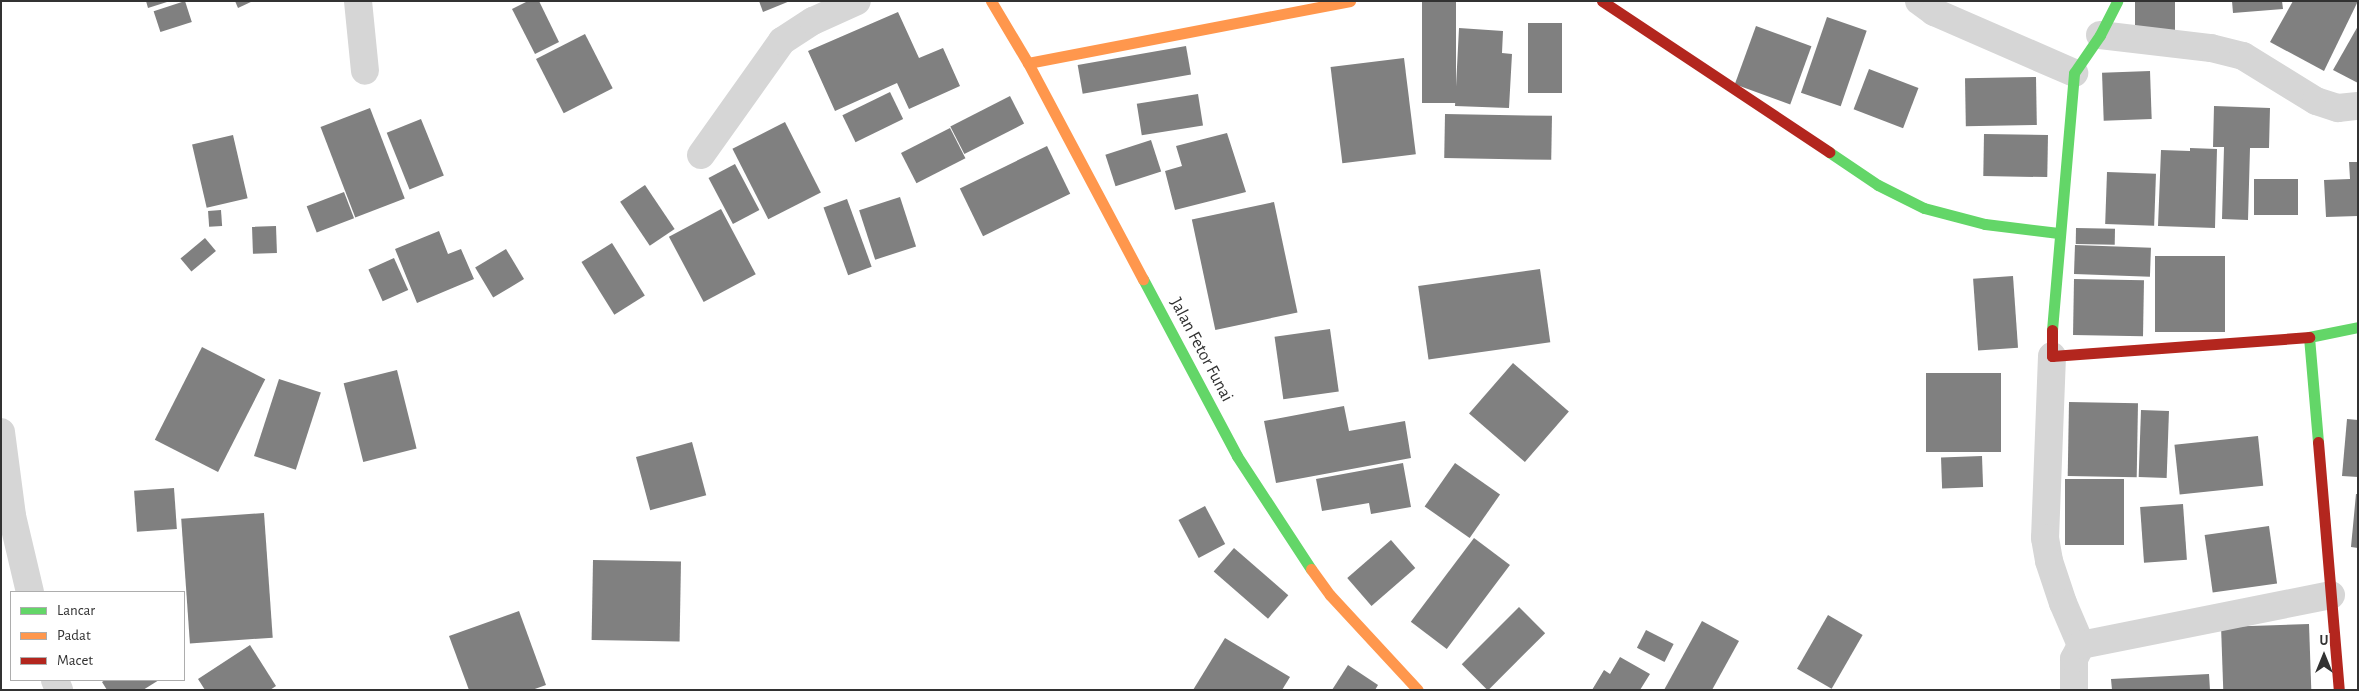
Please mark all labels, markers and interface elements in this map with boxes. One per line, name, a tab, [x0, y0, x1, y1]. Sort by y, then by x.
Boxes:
street label: Jalan Fetor Funai	[1165, 294, 1237, 406]
legend	[10, 591, 185, 681]
text: Lancar	[57, 603, 95, 618]
text: Padat	[57, 628, 91, 643]
north arrow	[2299, 631, 2349, 681]
text: U	[2320, 634, 2328, 648]
text: Macet	[57, 653, 93, 668]

